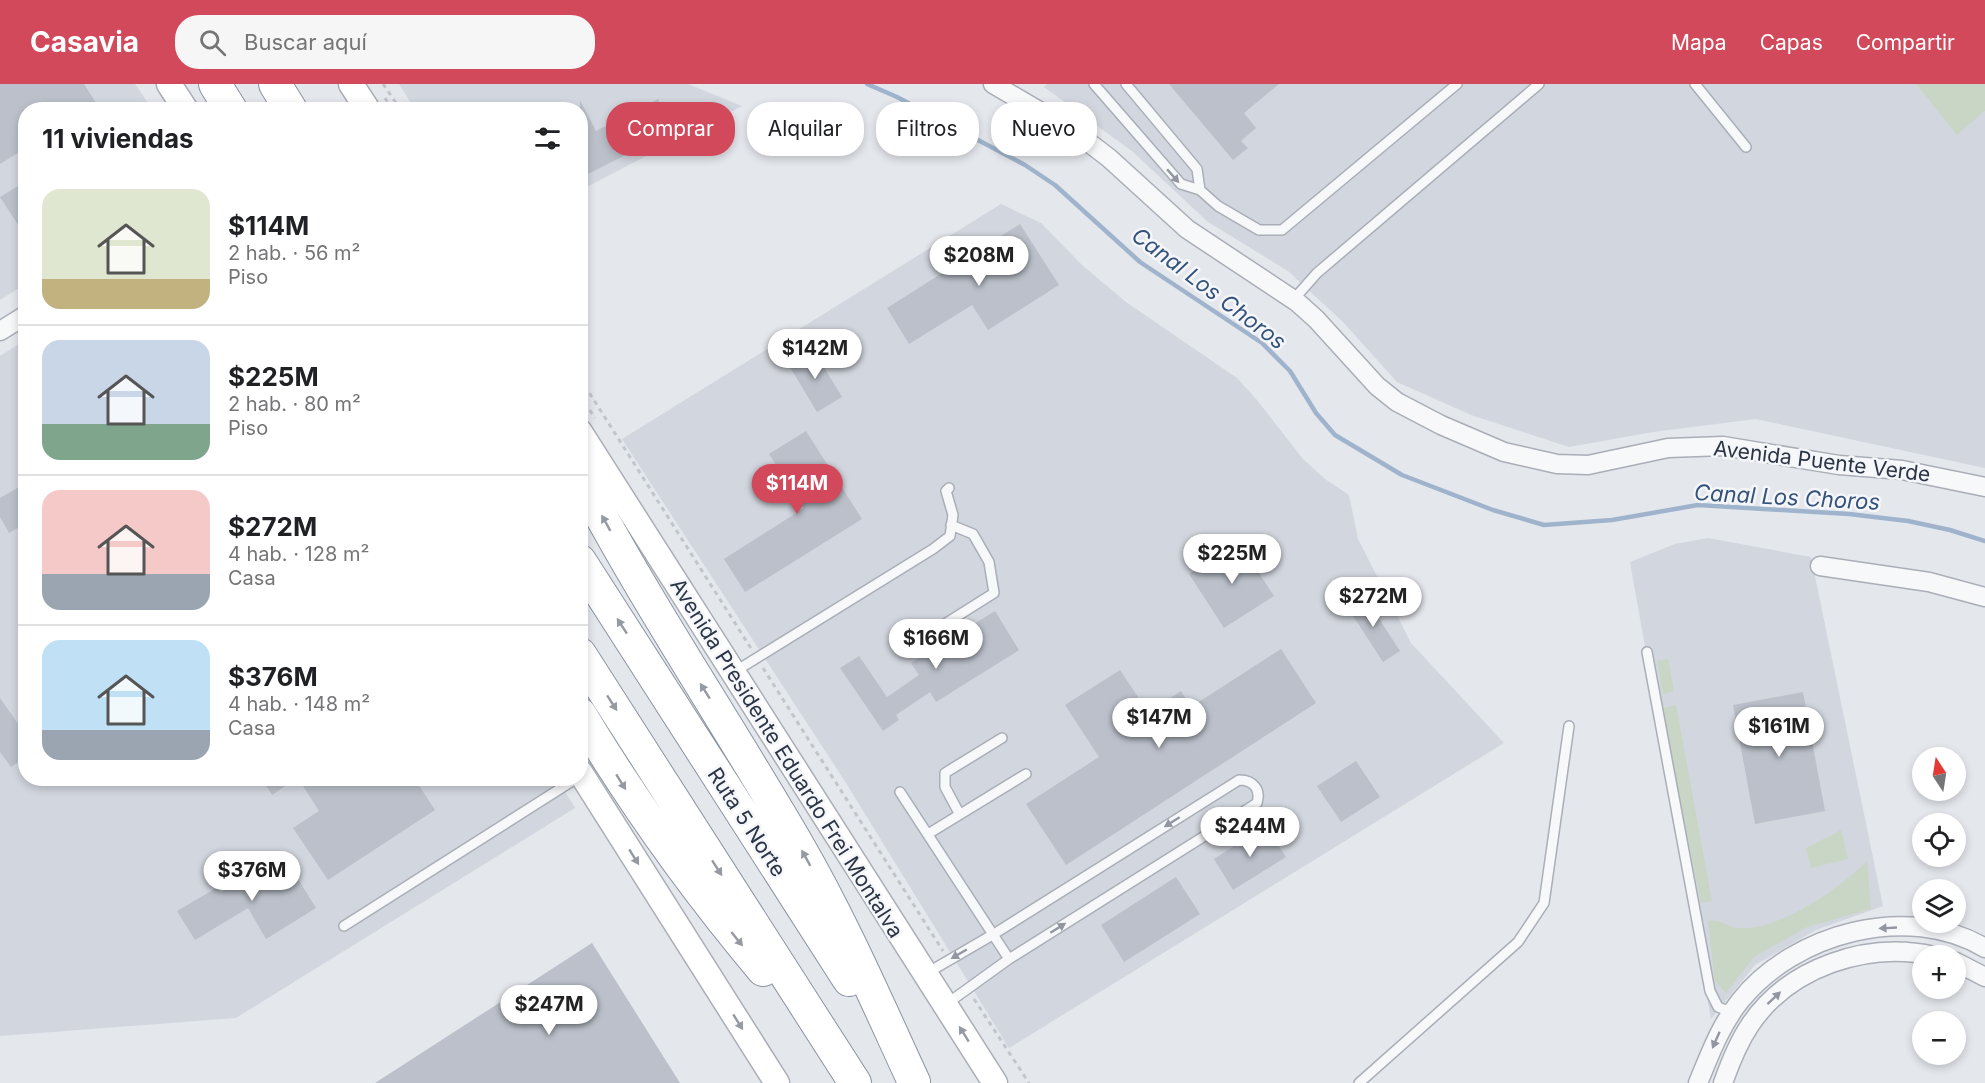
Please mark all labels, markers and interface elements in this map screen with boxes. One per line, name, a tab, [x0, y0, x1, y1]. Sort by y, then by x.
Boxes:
search box	[175, 15, 595, 69]
text: Casavia	[30, 25, 139, 59]
icon: search	[196, 26, 229, 59]
text: Buscar aquí	[244, 29, 367, 55]
text: Mapa	[1671, 30, 1727, 55]
text: Capas	[1760, 30, 1823, 55]
text: Compartir	[1856, 30, 1955, 55]
chip: Comprar	[606, 102, 735, 156]
chip: Alquilar	[747, 102, 864, 156]
chip: Filtros	[876, 102, 979, 156]
chip: Nuevo	[991, 102, 1097, 156]
icon: filters	[531, 122, 564, 155]
text: 11 viviendas	[42, 123, 194, 154]
one-way arrow	[1167, 168, 1180, 184]
text: $114M	[228, 210, 309, 241]
icon: home	[90, 213, 162, 285]
water label: Canal Los Choros	[1127, 222, 1291, 354]
pin: $208M	[937, 236, 1021, 287]
text: 2 hab. · 56 m²	[228, 241, 360, 265]
text: $208M	[944, 243, 1014, 267]
text: Piso	[228, 265, 268, 289]
pin: $142M	[773, 329, 857, 380]
text: $142M	[782, 336, 848, 360]
text: $225M	[228, 361, 319, 392]
icon: home	[90, 364, 162, 436]
text: 2 hab. · 80 m²	[228, 392, 361, 416]
text: Piso	[228, 416, 268, 440]
street label: Avenida Puente Verde	[1712, 435, 1932, 487]
pin: $114M	[755, 464, 839, 515]
text: $114M	[766, 471, 828, 495]
water label: Canal Los Choros	[1693, 479, 1881, 515]
text: $272M	[228, 511, 317, 542]
icon: home	[90, 514, 162, 586]
one-way arrow	[601, 515, 611, 532]
pin: $225M	[1190, 534, 1274, 585]
text: $225M	[1197, 541, 1267, 565]
text: 4 hab. · 128 m²	[228, 542, 369, 566]
text: Casa	[228, 566, 276, 590]
street label: Avenida Presidente Eduardo Frei Montalva	[665, 574, 909, 942]
pin: $272M	[1331, 577, 1415, 628]
text: $272M	[1339, 584, 1407, 608]
one-way arrow	[616, 618, 627, 634]
pin: $166M	[894, 619, 978, 670]
text: $166M	[903, 626, 969, 650]
text: $376M	[228, 661, 318, 692]
icon: home	[90, 664, 162, 736]
one-way arrow	[700, 683, 711, 699]
text: 4 hab. · 148 m²	[228, 692, 370, 716]
one-way arrow	[606, 695, 618, 711]
pin: $147M	[1117, 698, 1201, 749]
text: $147M	[1126, 705, 1192, 729]
pin: $161M	[1737, 707, 1821, 758]
text: $161M	[1748, 714, 1810, 738]
text: Casa	[228, 716, 276, 740]
north arrow	[1912, 747, 1966, 801]
map controls	[1912, 747, 1966, 1065]
street label: Ruta 5 Norte	[703, 763, 791, 881]
one-way arrow	[616, 774, 627, 790]
pin: $244M	[1208, 807, 1292, 858]
button: locate	[1912, 813, 1966, 867]
text: $244M	[1214, 814, 1286, 838]
one-way arrow	[1164, 816, 1180, 827]
one-way arrow	[628, 849, 639, 865]
one-way arrow	[801, 850, 811, 867]
pin: $376M	[210, 851, 294, 902]
text: $376M	[218, 858, 286, 882]
one-way arrow	[712, 860, 723, 876]
button: layers	[1912, 879, 1966, 933]
one-way arrow	[1050, 923, 1066, 934]
one-way arrow	[1879, 923, 1898, 932]
one-way arrow	[730, 931, 743, 946]
button: +	[1912, 945, 1966, 999]
one-way arrow	[950, 949, 967, 959]
pin: $247M	[507, 985, 591, 1036]
text: $247M	[514, 992, 584, 1016]
one-way arrow	[1766, 992, 1781, 1005]
button: −	[1912, 1011, 1966, 1065]
one-way arrow	[733, 1013, 744, 1030]
one-way arrow	[958, 1026, 969, 1042]
one-way arrow	[1712, 1032, 1721, 1049]

